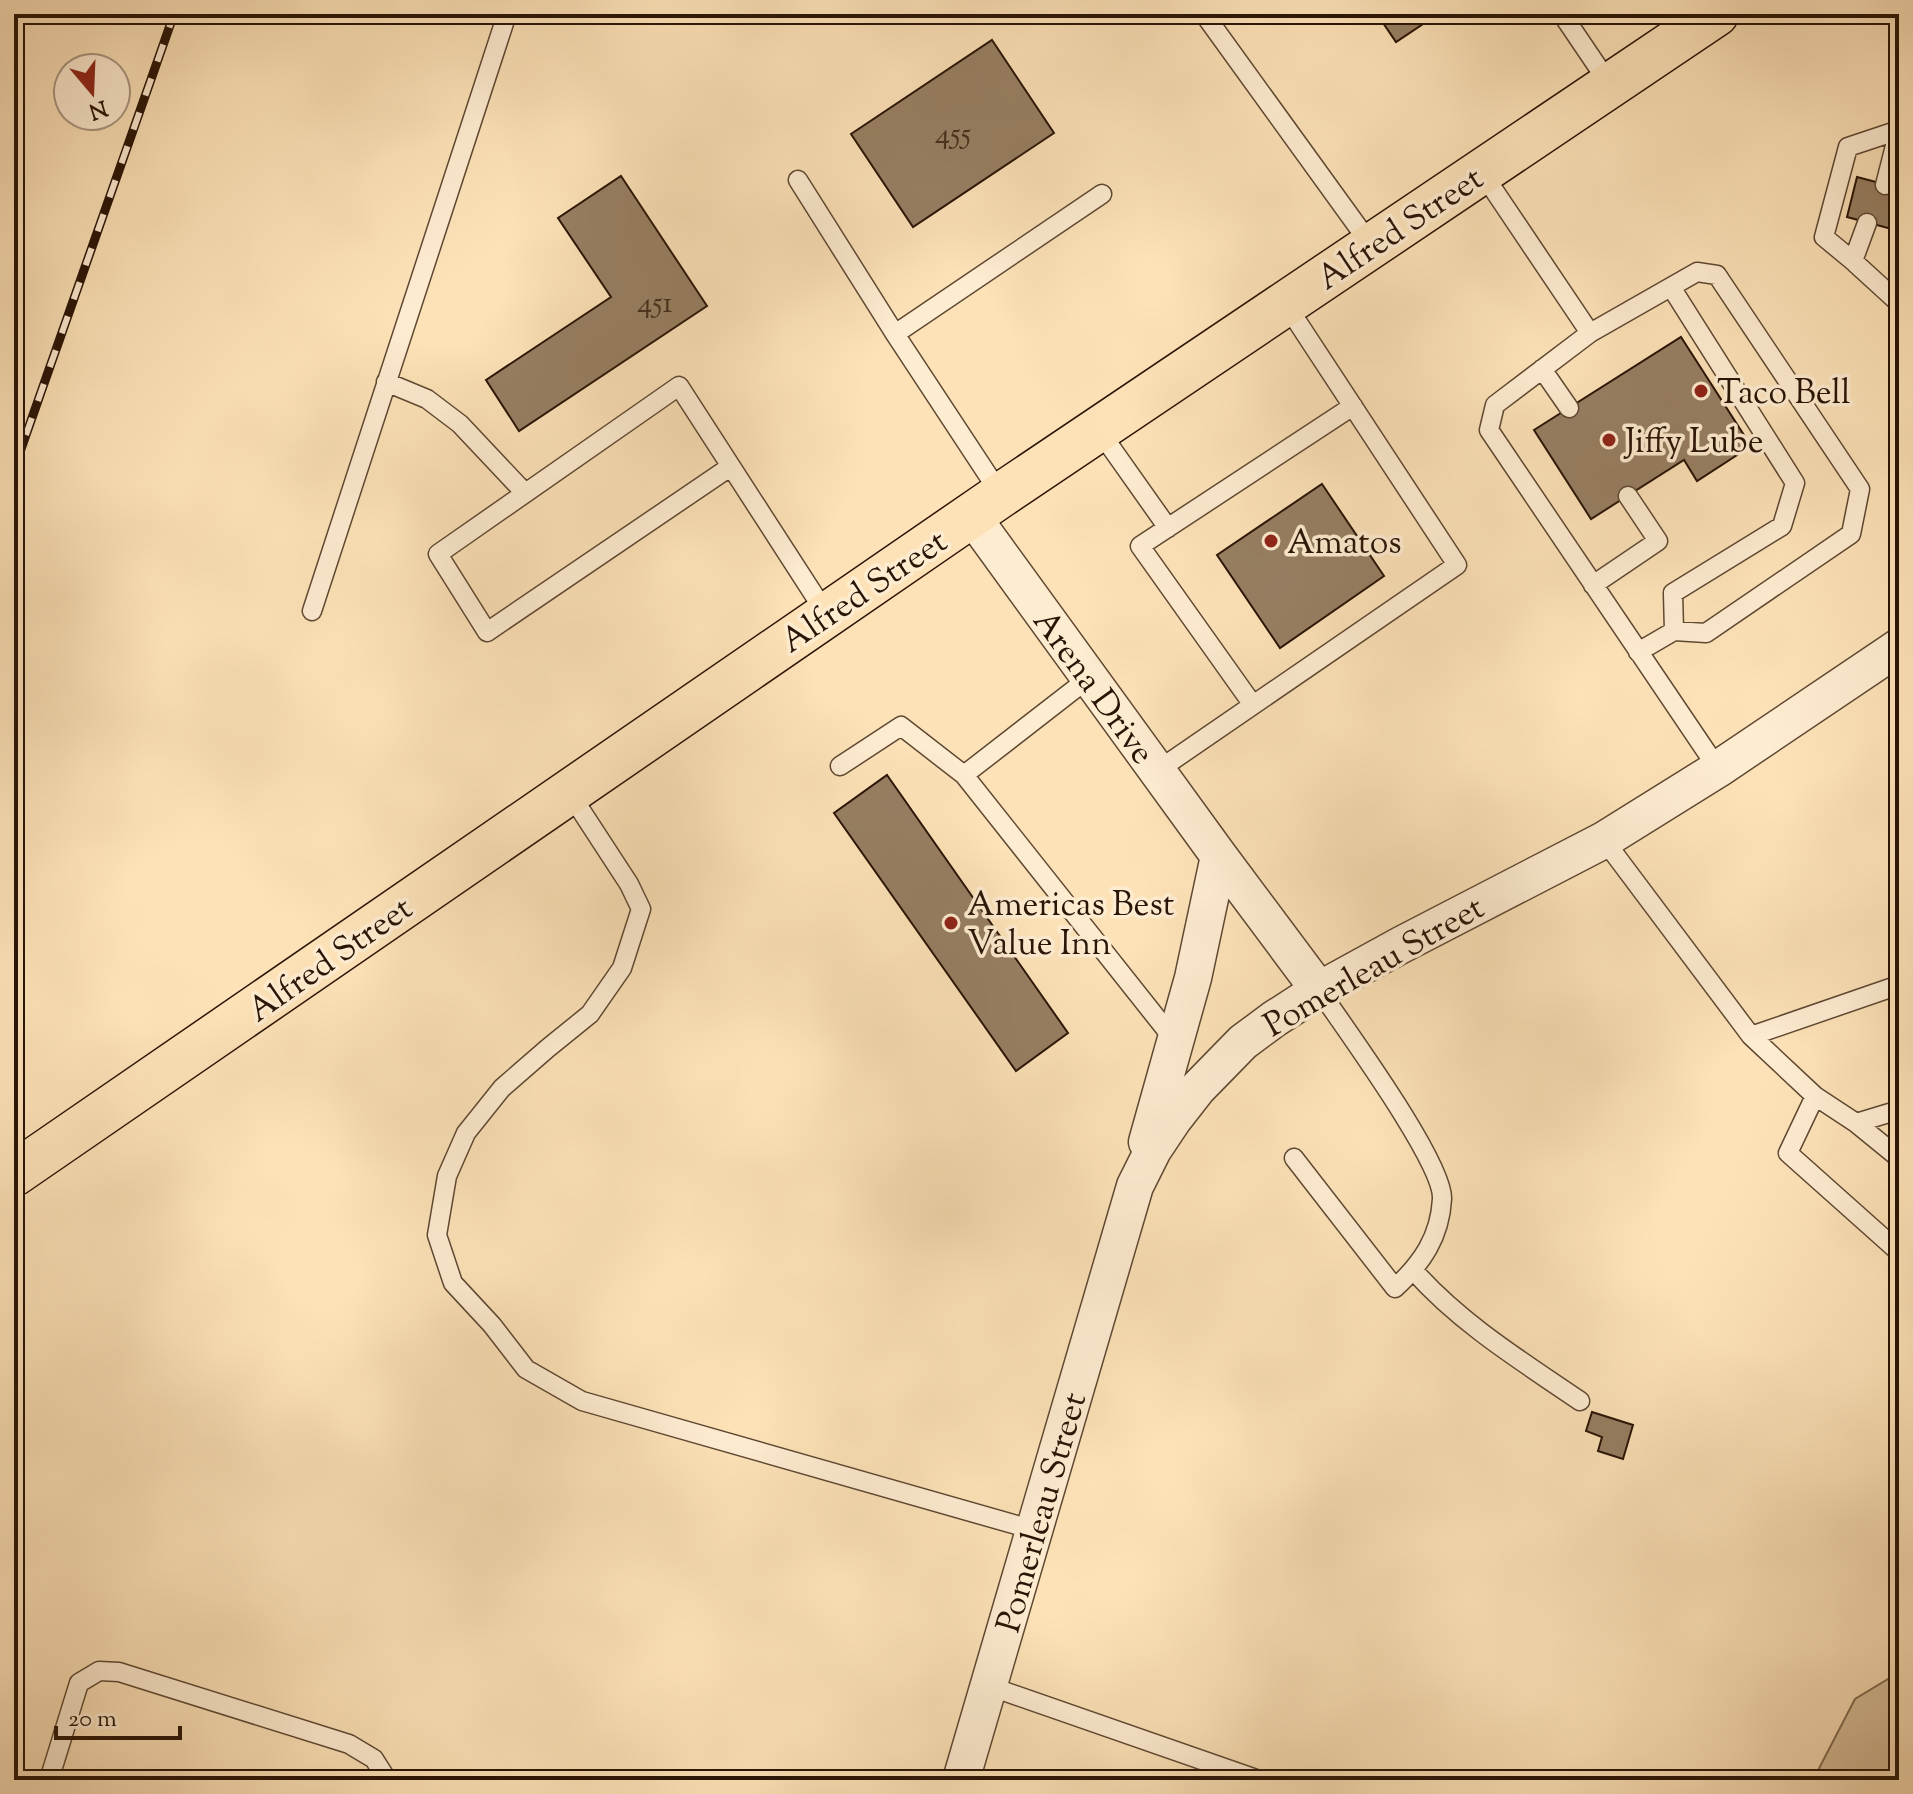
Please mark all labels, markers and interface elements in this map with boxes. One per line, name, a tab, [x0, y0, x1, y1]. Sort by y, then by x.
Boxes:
north arrow	[52, 52, 132, 132]
text: N	[84, 90, 111, 126]
house number: 455	[935, 114, 971, 157]
street label: Alfred Street	[1308, 156, 1494, 304]
house number: 451	[637, 283, 673, 326]
place label: Taco Bell	[1717, 370, 1850, 419]
marker: Taco Bell	[1692, 382, 1710, 400]
place label: Jiffy Lube	[1623, 419, 1764, 468]
marker: Jiffy Lube	[1600, 431, 1618, 449]
street label: Alfred Street	[772, 519, 958, 667]
place label: Amatos	[1287, 520, 1402, 569]
marker: Amatos	[1262, 532, 1280, 550]
street label: Arena Drive	[1019, 601, 1165, 775]
place label: Americas Best Value Inn	[967, 882, 1175, 970]
street label: Pomerleau Street	[1255, 885, 1494, 1051]
street label: Alfred Street	[238, 886, 424, 1036]
marker: Americas Best Value Inn	[942, 914, 960, 932]
street label: Pomerleau Street	[986, 1387, 1101, 1639]
scale bar	[56, 1690, 180, 1740]
text: 20 m	[68, 1703, 117, 1737]

